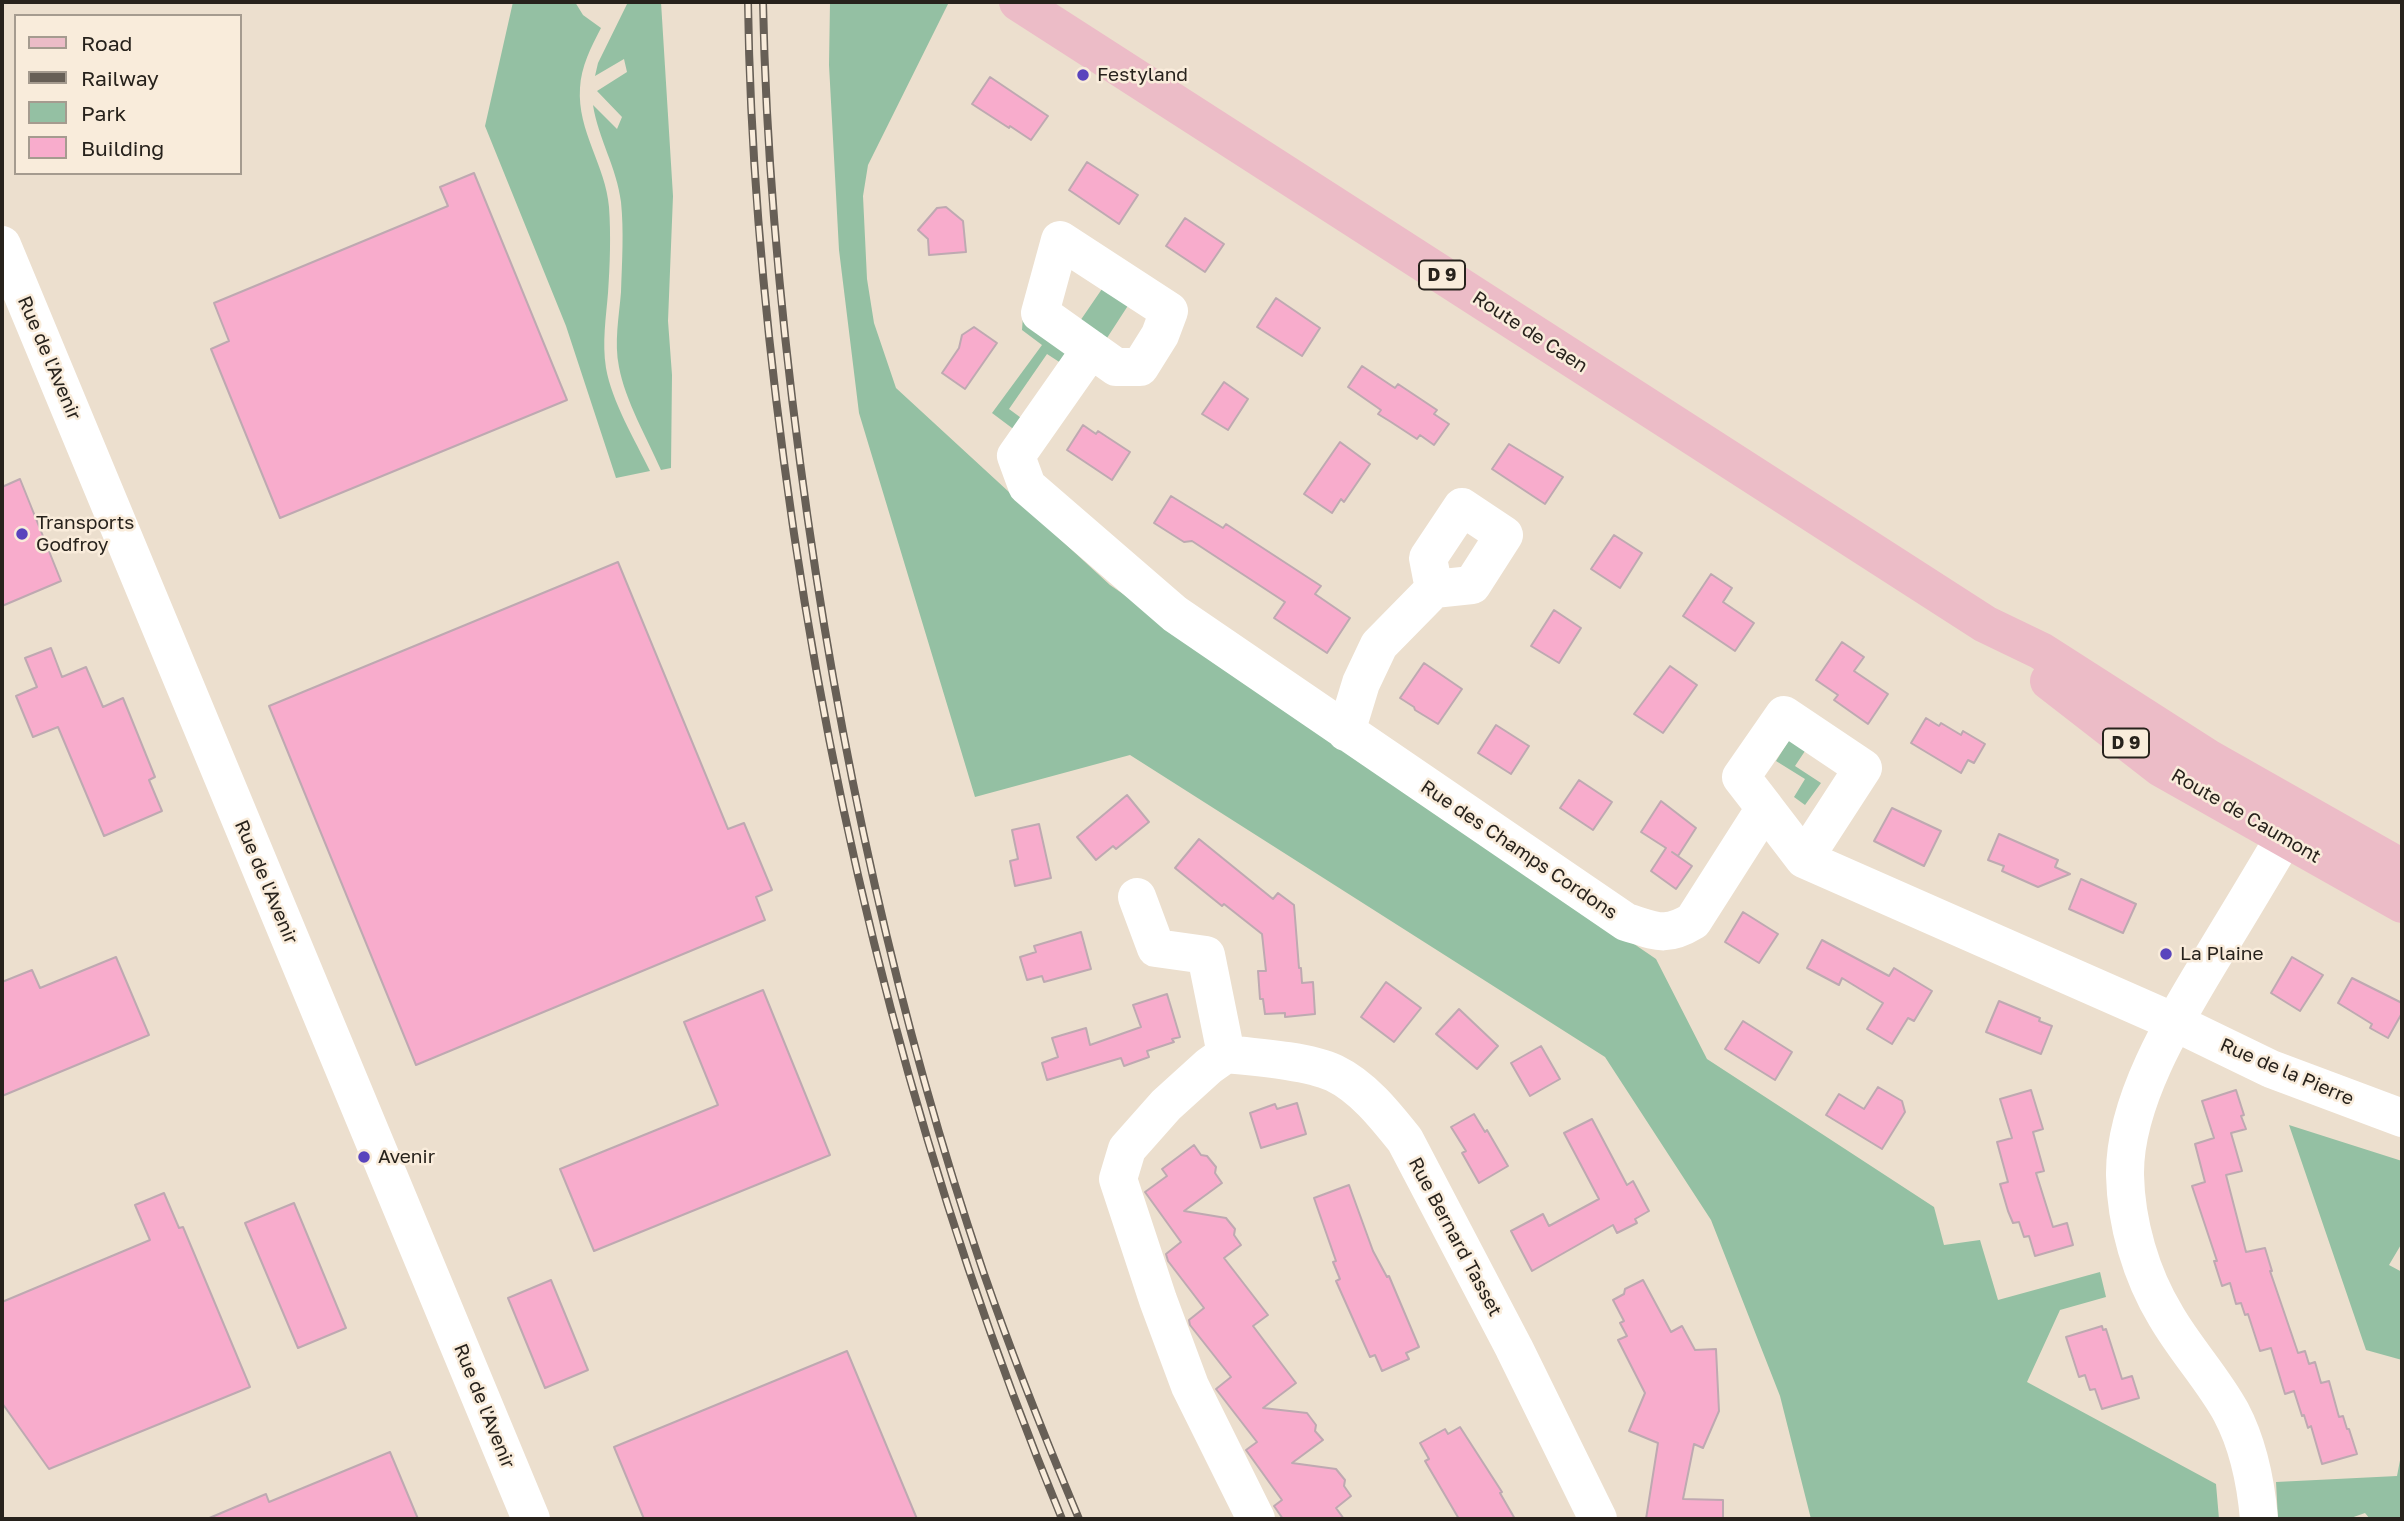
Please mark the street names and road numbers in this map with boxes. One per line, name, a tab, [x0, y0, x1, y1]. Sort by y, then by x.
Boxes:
road number: D 9	[1419, 260, 1465, 290]
street label: Route de Caen	[1468, 286, 1592, 378]
street label: Rue de l'Avenir	[13, 293, 85, 423]
road number: D 9	[2103, 728, 2149, 758]
street label: Route de Caumont	[2167, 764, 2325, 868]
street label: Rue des Champs Cordons	[1416, 776, 1622, 924]
street label: Rue de l'Avenir	[230, 817, 302, 947]
street label: Rue de la Pierre	[2217, 1034, 2357, 1110]
street label: Rue Bernard Tasset	[1403, 1154, 1507, 1320]
street label: Rue de l'Avenir	[449, 1340, 519, 1472]

